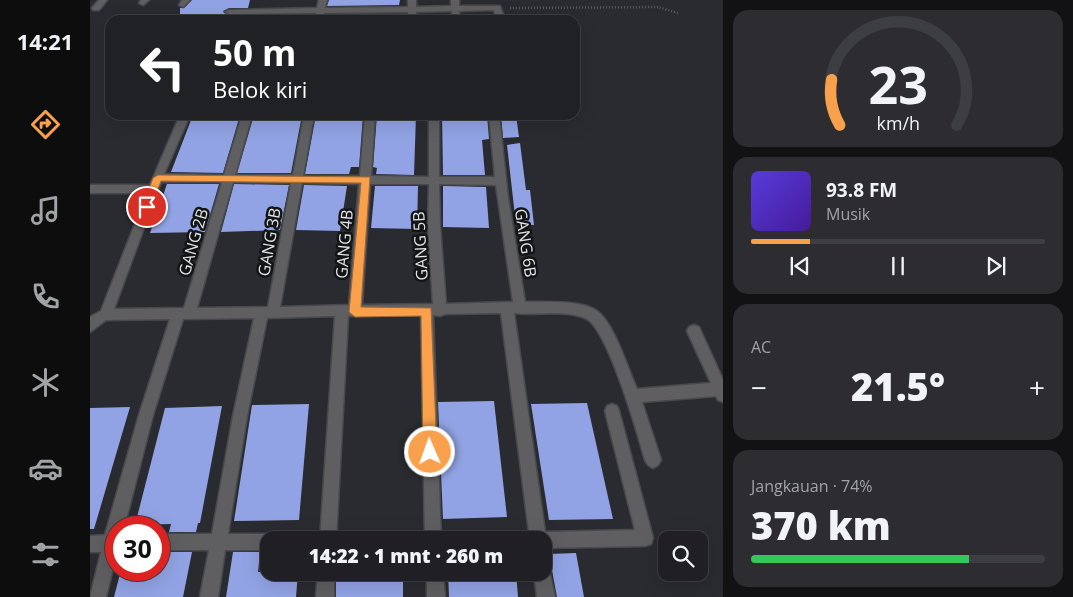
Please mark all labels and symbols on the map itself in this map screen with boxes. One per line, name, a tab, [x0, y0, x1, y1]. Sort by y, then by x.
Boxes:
pin	[126, 186, 168, 228]
street label: GANG 2B	[173, 206, 213, 278]
street label: GANG 3B	[252, 206, 286, 278]
street label: GANG 6B	[510, 207, 542, 279]
street label: GANG 4B	[330, 209, 358, 279]
street label: GANG 5B	[407, 211, 433, 281]
position arrow	[403, 425, 455, 477]
speed limit sign: 30	[105, 516, 170, 581]

